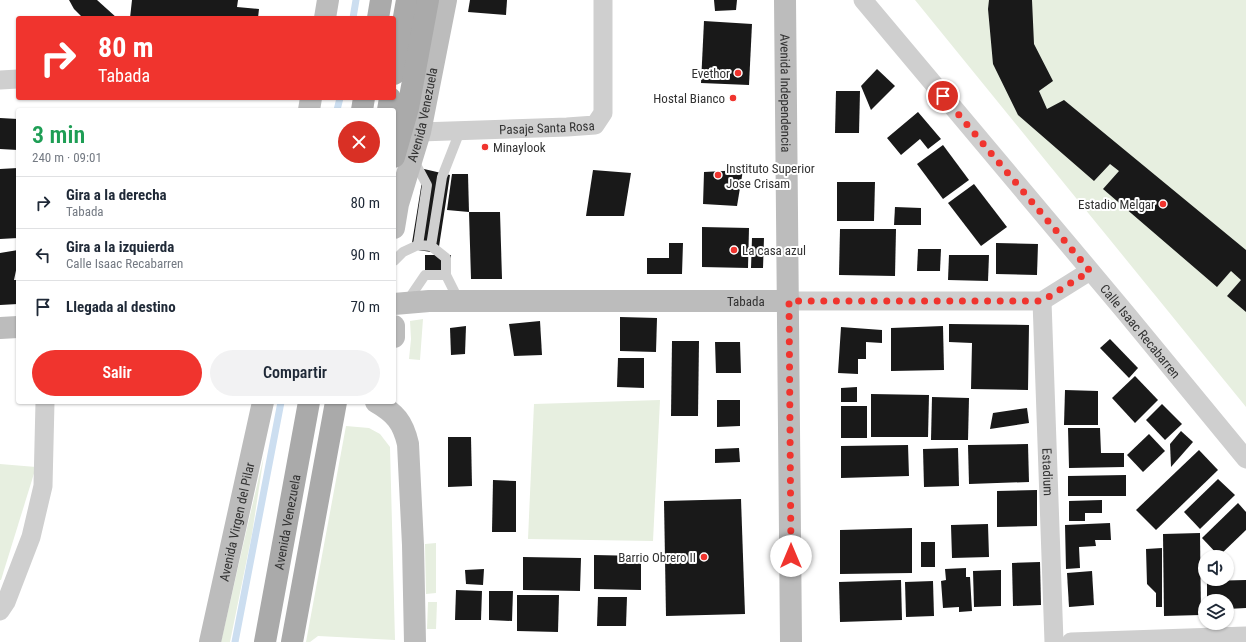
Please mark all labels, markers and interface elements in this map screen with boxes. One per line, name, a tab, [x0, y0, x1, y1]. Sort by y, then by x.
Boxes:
text: 80 m	[98, 31, 154, 64]
icon: right	[32, 32, 84, 84]
street label: Avenida Independencia	[777, 34, 793, 152]
text: Tabada	[98, 65, 150, 86]
street label: Avenida Venezuela	[404, 66, 441, 164]
place label: Evethor	[692, 66, 730, 81]
marker: Evethor	[733, 68, 743, 78]
pin	[926, 79, 960, 113]
icon: arrive	[932, 85, 954, 107]
place label: Hostal Bianco	[653, 91, 725, 106]
marker: Hostal Bianco	[728, 93, 738, 103]
street label: Pasaje Santa Rosa	[499, 118, 595, 137]
text: 3 min	[32, 121, 85, 149]
button: close	[338, 121, 380, 163]
place label: Minaylook	[493, 140, 546, 155]
marker: Minaylook	[480, 142, 490, 152]
text: 240 m · 09:01	[32, 150, 102, 165]
place label: Instituto Superior Jose Crisam	[726, 161, 815, 191]
marker: Instituto Superior Jose Crisam	[713, 170, 723, 180]
text: Gira a la derecha	[66, 186, 167, 204]
icon: right	[32, 192, 54, 214]
text: 80 m	[350, 194, 380, 212]
place label: Estadio Melgar	[1078, 197, 1155, 212]
marker: Estadio Melgar	[1158, 199, 1168, 209]
text: Tabada	[66, 204, 104, 219]
text: Gira a la izquierda	[66, 238, 174, 256]
place label: La casa azul	[742, 243, 806, 258]
icon: left	[32, 244, 54, 266]
marker: La casa azul	[729, 245, 739, 255]
text: 90 m	[350, 246, 380, 264]
text: Calle Isaac Recabarren	[66, 256, 183, 271]
street label: Calle Isaac Recabarren	[1097, 281, 1183, 381]
street label: Tabada	[727, 294, 765, 309]
icon: arrive	[32, 296, 54, 318]
text: Llegada al destino	[66, 298, 176, 316]
text: 70 m	[350, 298, 380, 316]
button: Salir	[32, 350, 202, 396]
button: Compartir	[210, 350, 380, 396]
street label: Estadium	[1039, 448, 1056, 496]
street label: Avenida Virgen del Pilar	[217, 461, 257, 583]
street label: Avenida Venezuela	[271, 473, 304, 571]
position arrow	[770, 535, 812, 577]
place label: Barrio Obrero II	[618, 550, 696, 565]
map controls	[1198, 550, 1234, 630]
button: sound	[1198, 550, 1234, 586]
marker: Barrio Obrero II	[699, 552, 709, 562]
button: layers	[1198, 594, 1234, 630]

